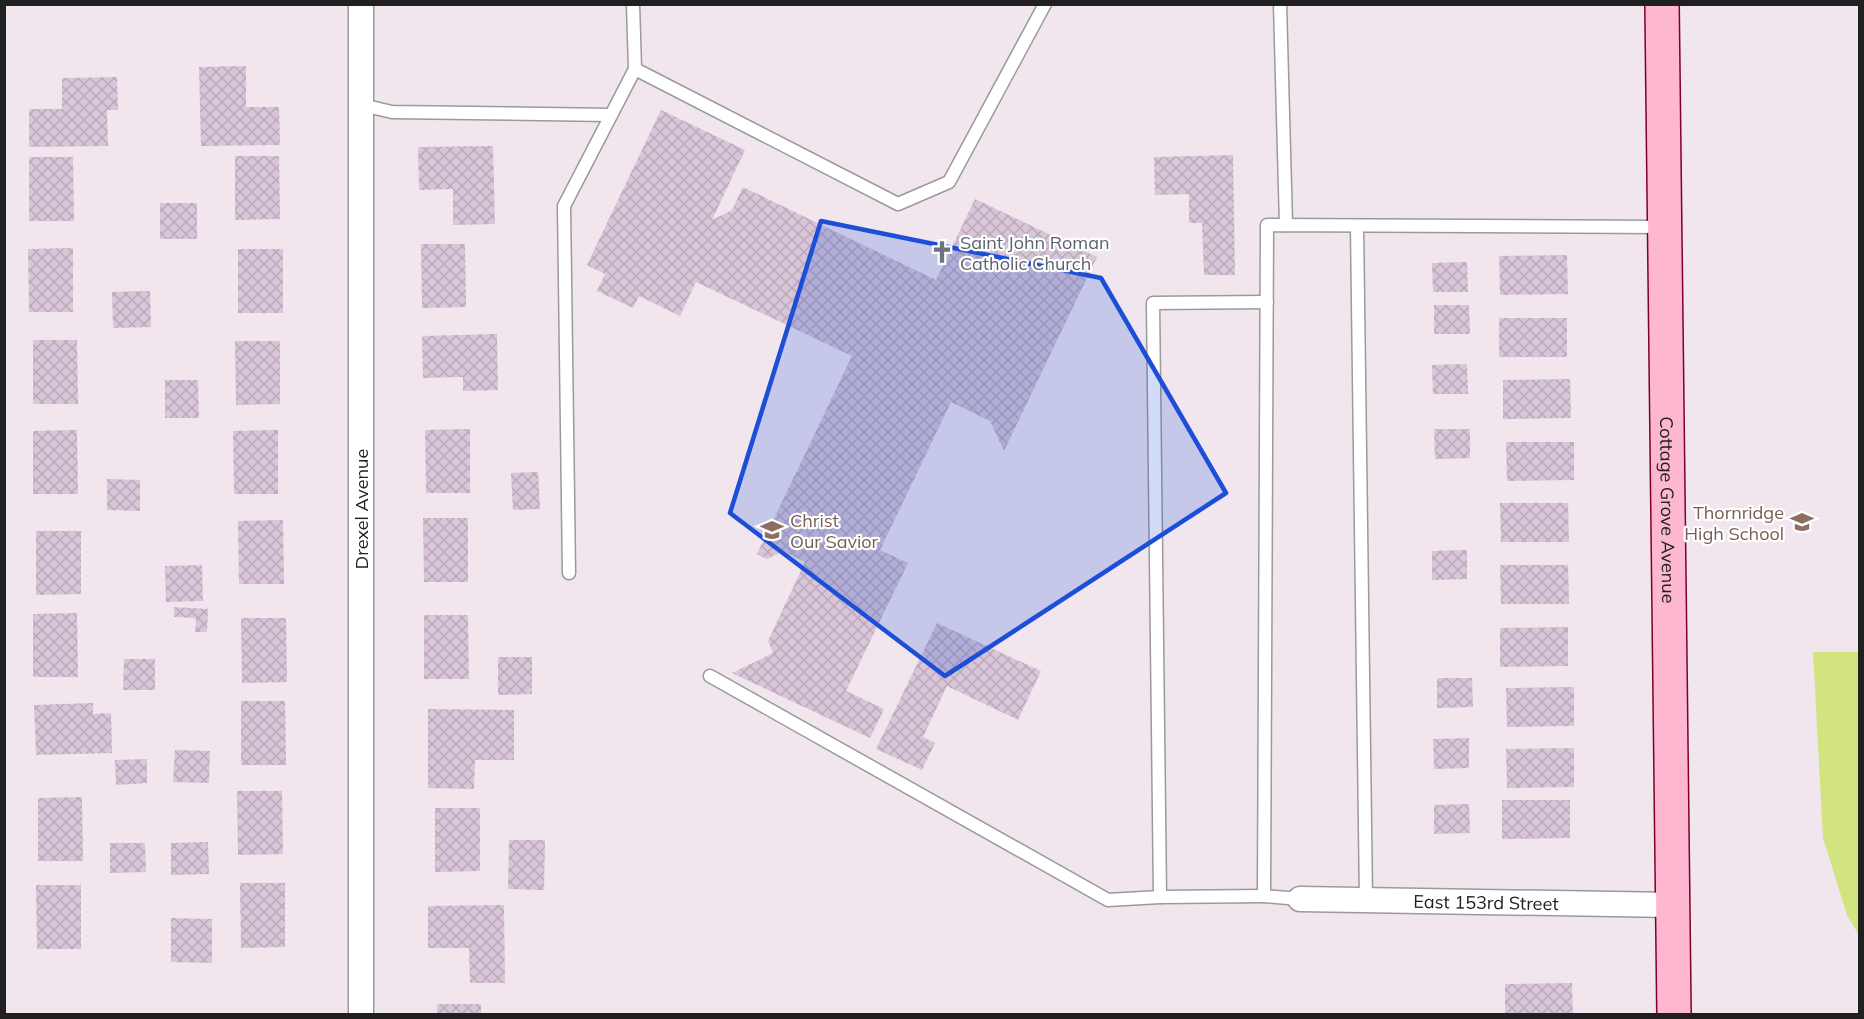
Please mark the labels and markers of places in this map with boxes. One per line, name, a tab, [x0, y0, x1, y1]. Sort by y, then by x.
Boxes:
place label: Saint John Roman Catholic Church	[960, 231, 1110, 275]
church icon: Saint John Roman Catholic Church	[929, 239, 955, 265]
place label: Thornridge High School	[1684, 501, 1784, 545]
place label: Christ Our Savior	[790, 509, 879, 553]
school or university icon: Thornridge High School	[1789, 509, 1815, 535]
school or university icon: Christ Our Savior	[759, 517, 785, 543]

